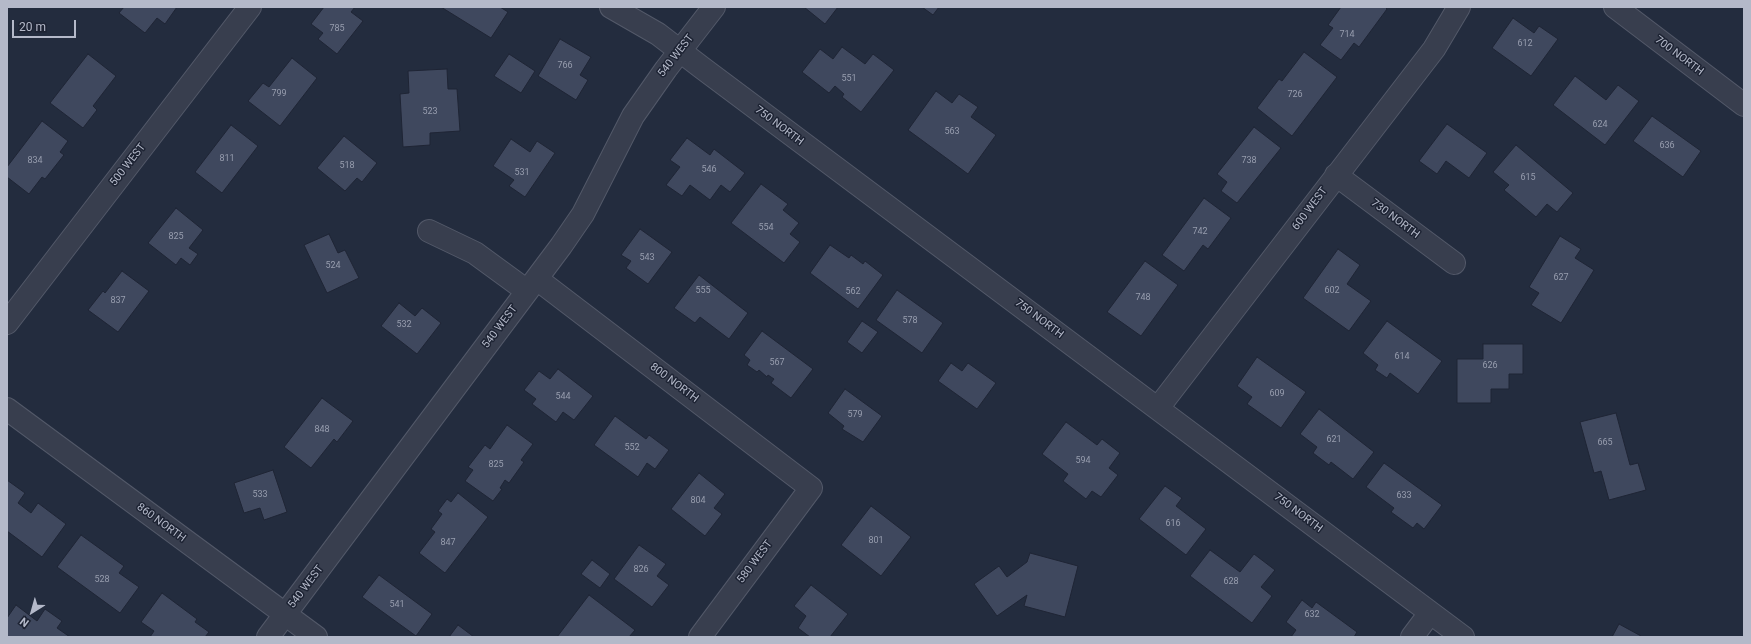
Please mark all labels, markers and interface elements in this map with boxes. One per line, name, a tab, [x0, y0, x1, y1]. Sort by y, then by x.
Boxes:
scale bar	[14, 12, 78, 38]
text: 20 m	[19, 20, 46, 34]
house number: 785	[329, 24, 345, 34]
house number: 714	[1339, 30, 1355, 40]
street label: 540 WEST	[655, 32, 697, 80]
street label: 700 NORTH	[1652, 33, 1706, 79]
house number: 612	[1517, 39, 1533, 49]
house number: 766	[557, 61, 573, 71]
house number: 551	[841, 74, 857, 84]
house number: 799	[271, 89, 287, 99]
house number: 726	[1287, 90, 1303, 100]
street label: 750 NORTH	[752, 103, 806, 149]
house number: 523	[422, 107, 438, 117]
house number: 624	[1592, 120, 1608, 130]
house number: 563	[944, 127, 960, 137]
street label: 500 WEST	[107, 141, 149, 189]
house number: 636	[1659, 141, 1675, 151]
house number: 811	[219, 154, 235, 164]
house number: 834	[27, 156, 43, 166]
house number: 738	[1241, 156, 1257, 166]
house number: 518	[339, 161, 355, 171]
house number: 546	[701, 165, 717, 175]
house number: 531	[514, 168, 530, 178]
house number: 615	[1520, 173, 1536, 183]
street label: 600 WEST	[1290, 185, 1330, 233]
street label: 730 NORTH	[1368, 196, 1422, 242]
house number: 554	[758, 223, 774, 233]
house number: 742	[1192, 227, 1208, 237]
house number: 825	[168, 232, 184, 242]
house number: 543	[639, 253, 655, 263]
house number: 524	[325, 261, 341, 271]
house number: 627	[1553, 273, 1569, 283]
house number: 555	[695, 286, 711, 296]
house number: 602	[1324, 286, 1340, 296]
house number: 562	[845, 287, 861, 297]
house number: 748	[1135, 293, 1151, 303]
house number: 837	[110, 296, 126, 306]
street label: 750 NORTH	[1012, 296, 1066, 342]
street label: 540 WEST	[480, 303, 520, 351]
house number: 578	[902, 316, 918, 326]
house number: 532	[396, 320, 412, 330]
house number: 614	[1394, 352, 1410, 362]
house number: 567	[769, 358, 785, 368]
street label: 800 NORTH	[647, 360, 701, 406]
house number: 626	[1482, 361, 1498, 371]
house number: 609	[1269, 389, 1285, 399]
house number: 544	[555, 392, 571, 402]
house number: 579	[847, 410, 863, 420]
house number: 848	[314, 425, 330, 435]
house number: 621	[1326, 435, 1342, 445]
house number: 665	[1597, 438, 1613, 448]
house number: 552	[624, 443, 640, 453]
house number: 594	[1075, 456, 1091, 466]
house number: 825	[488, 460, 504, 470]
house number: 533	[252, 490, 268, 500]
street label: 750 NORTH	[1271, 490, 1325, 536]
house number: 633	[1396, 491, 1412, 501]
house number: 804	[690, 496, 706, 506]
street label: 860 NORTH	[134, 501, 188, 545]
house number: 616	[1165, 519, 1181, 529]
house number: 801	[868, 536, 884, 546]
house number: 847	[440, 538, 456, 548]
street label: 580 WEST	[735, 538, 775, 586]
street label: 540 WEST	[286, 563, 326, 611]
house number: 826	[633, 565, 649, 575]
house number: 528	[94, 575, 110, 585]
house number: 628	[1223, 577, 1239, 587]
north arrow	[12, 592, 52, 632]
house number: 541	[389, 600, 405, 610]
house number: 632	[1304, 610, 1320, 620]
text: N	[17, 614, 31, 630]

